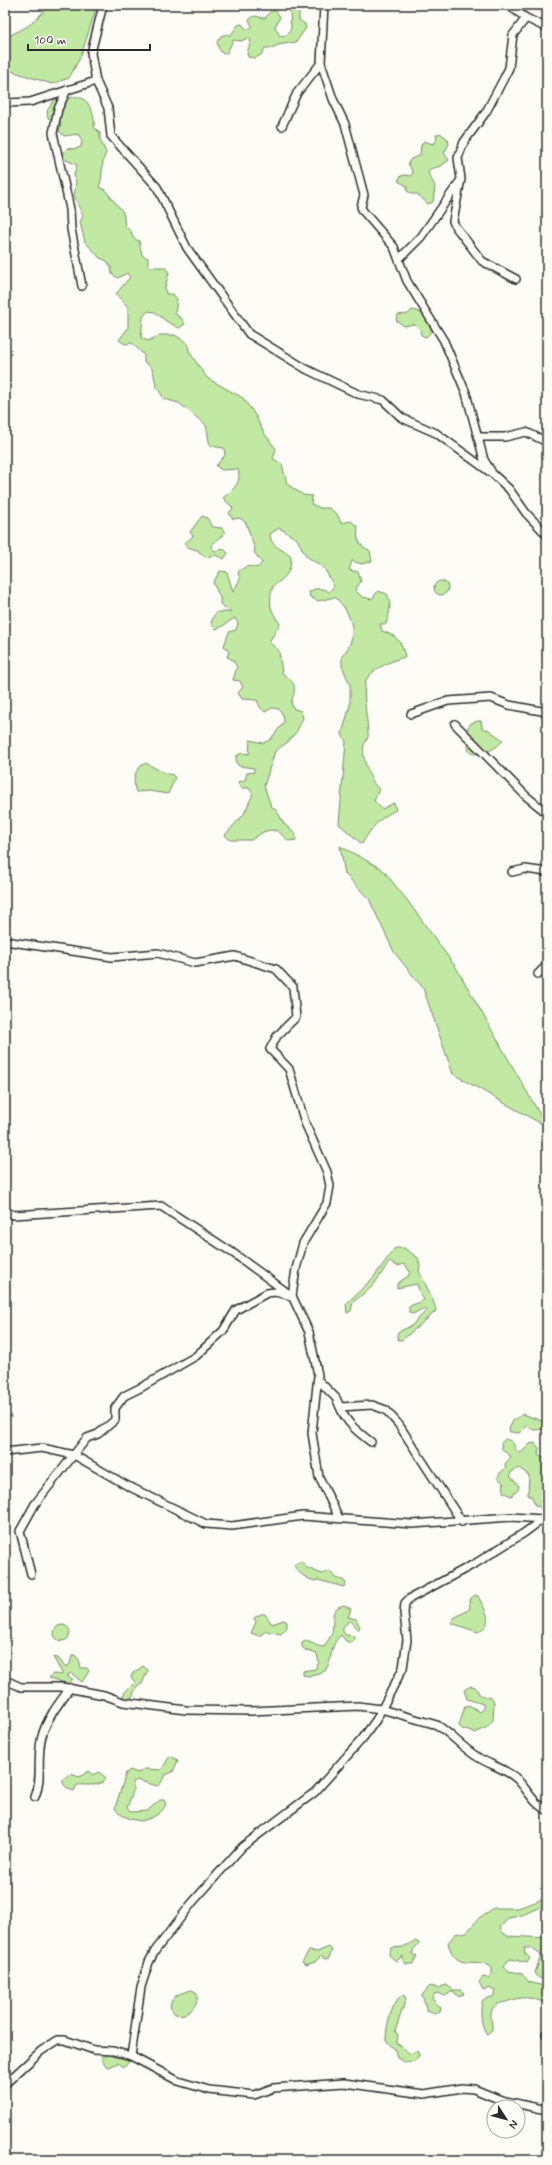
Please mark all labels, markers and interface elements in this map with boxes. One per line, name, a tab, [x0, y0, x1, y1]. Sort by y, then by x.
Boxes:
scale bar	[28, 26, 150, 52]
text: 100 m	[34, 33, 66, 49]
north arrow	[486, 2099, 526, 2139]
text: N	[505, 2117, 521, 2131]

